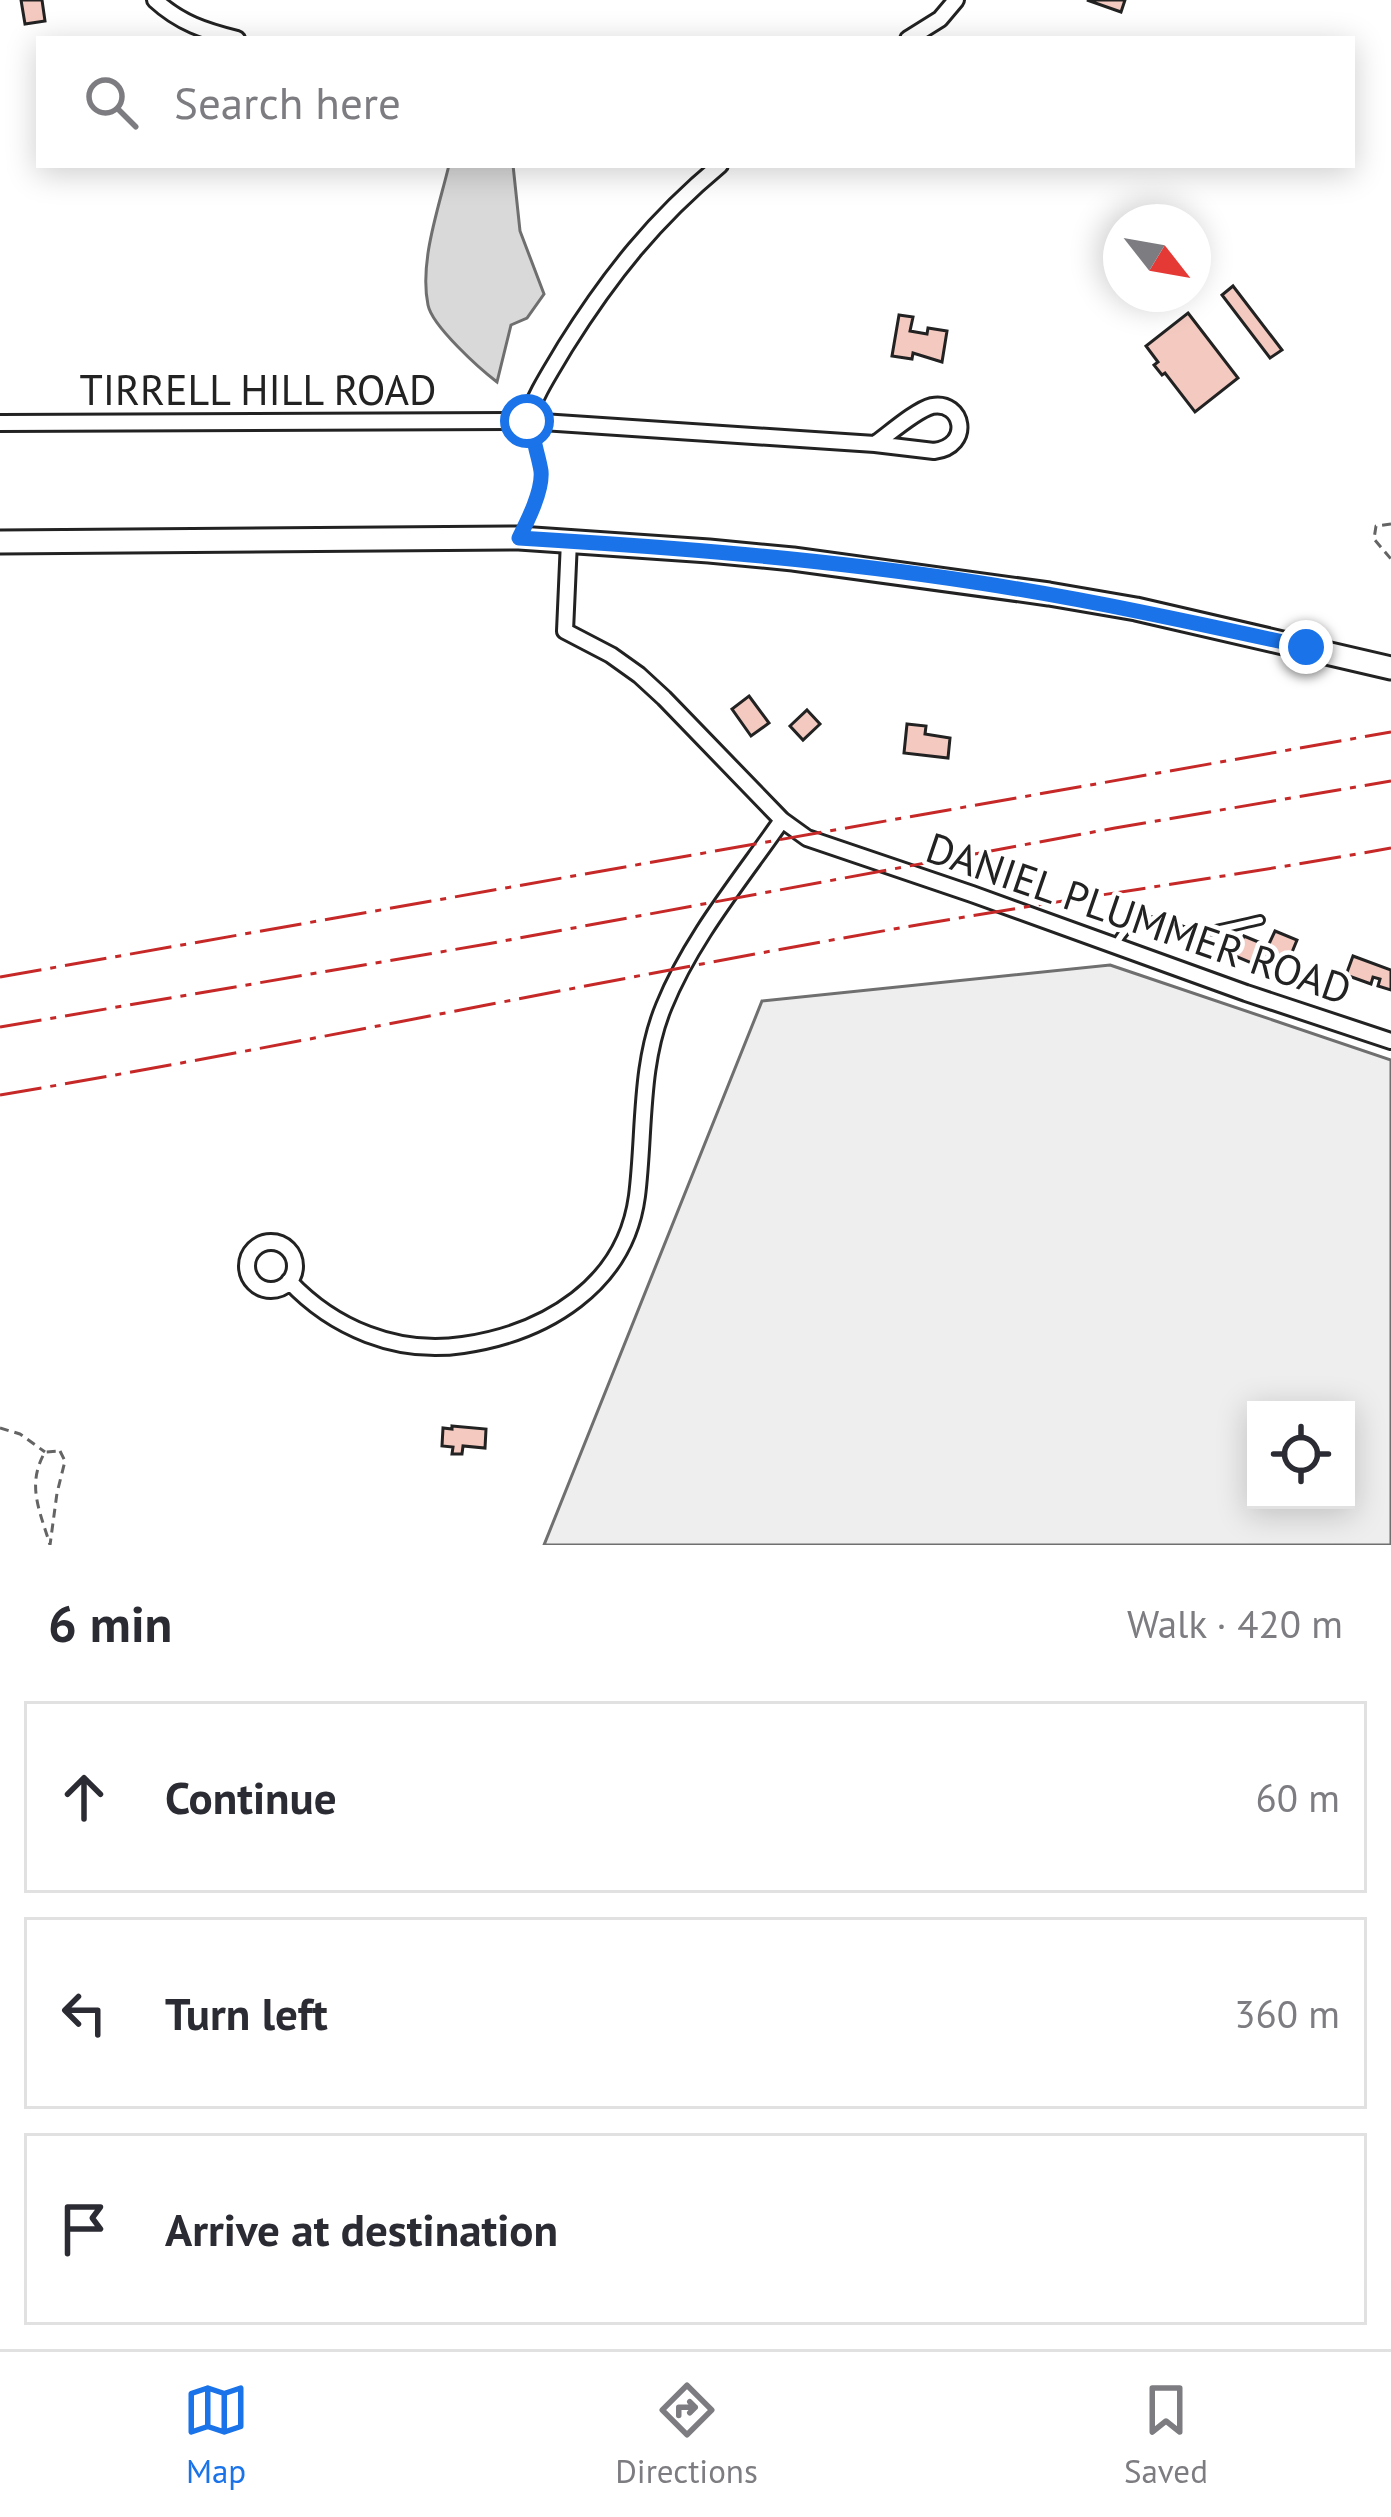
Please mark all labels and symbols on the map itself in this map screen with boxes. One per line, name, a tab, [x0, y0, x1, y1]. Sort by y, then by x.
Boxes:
north arrow	[1103, 204, 1211, 312]
street label: TIRRELL HILL ROAD	[79, 362, 437, 417]
route start	[500, 394, 554, 448]
route end	[1279, 620, 1333, 674]
street label: DANIEL PLUMMER ROAD	[919, 819, 1359, 1017]

